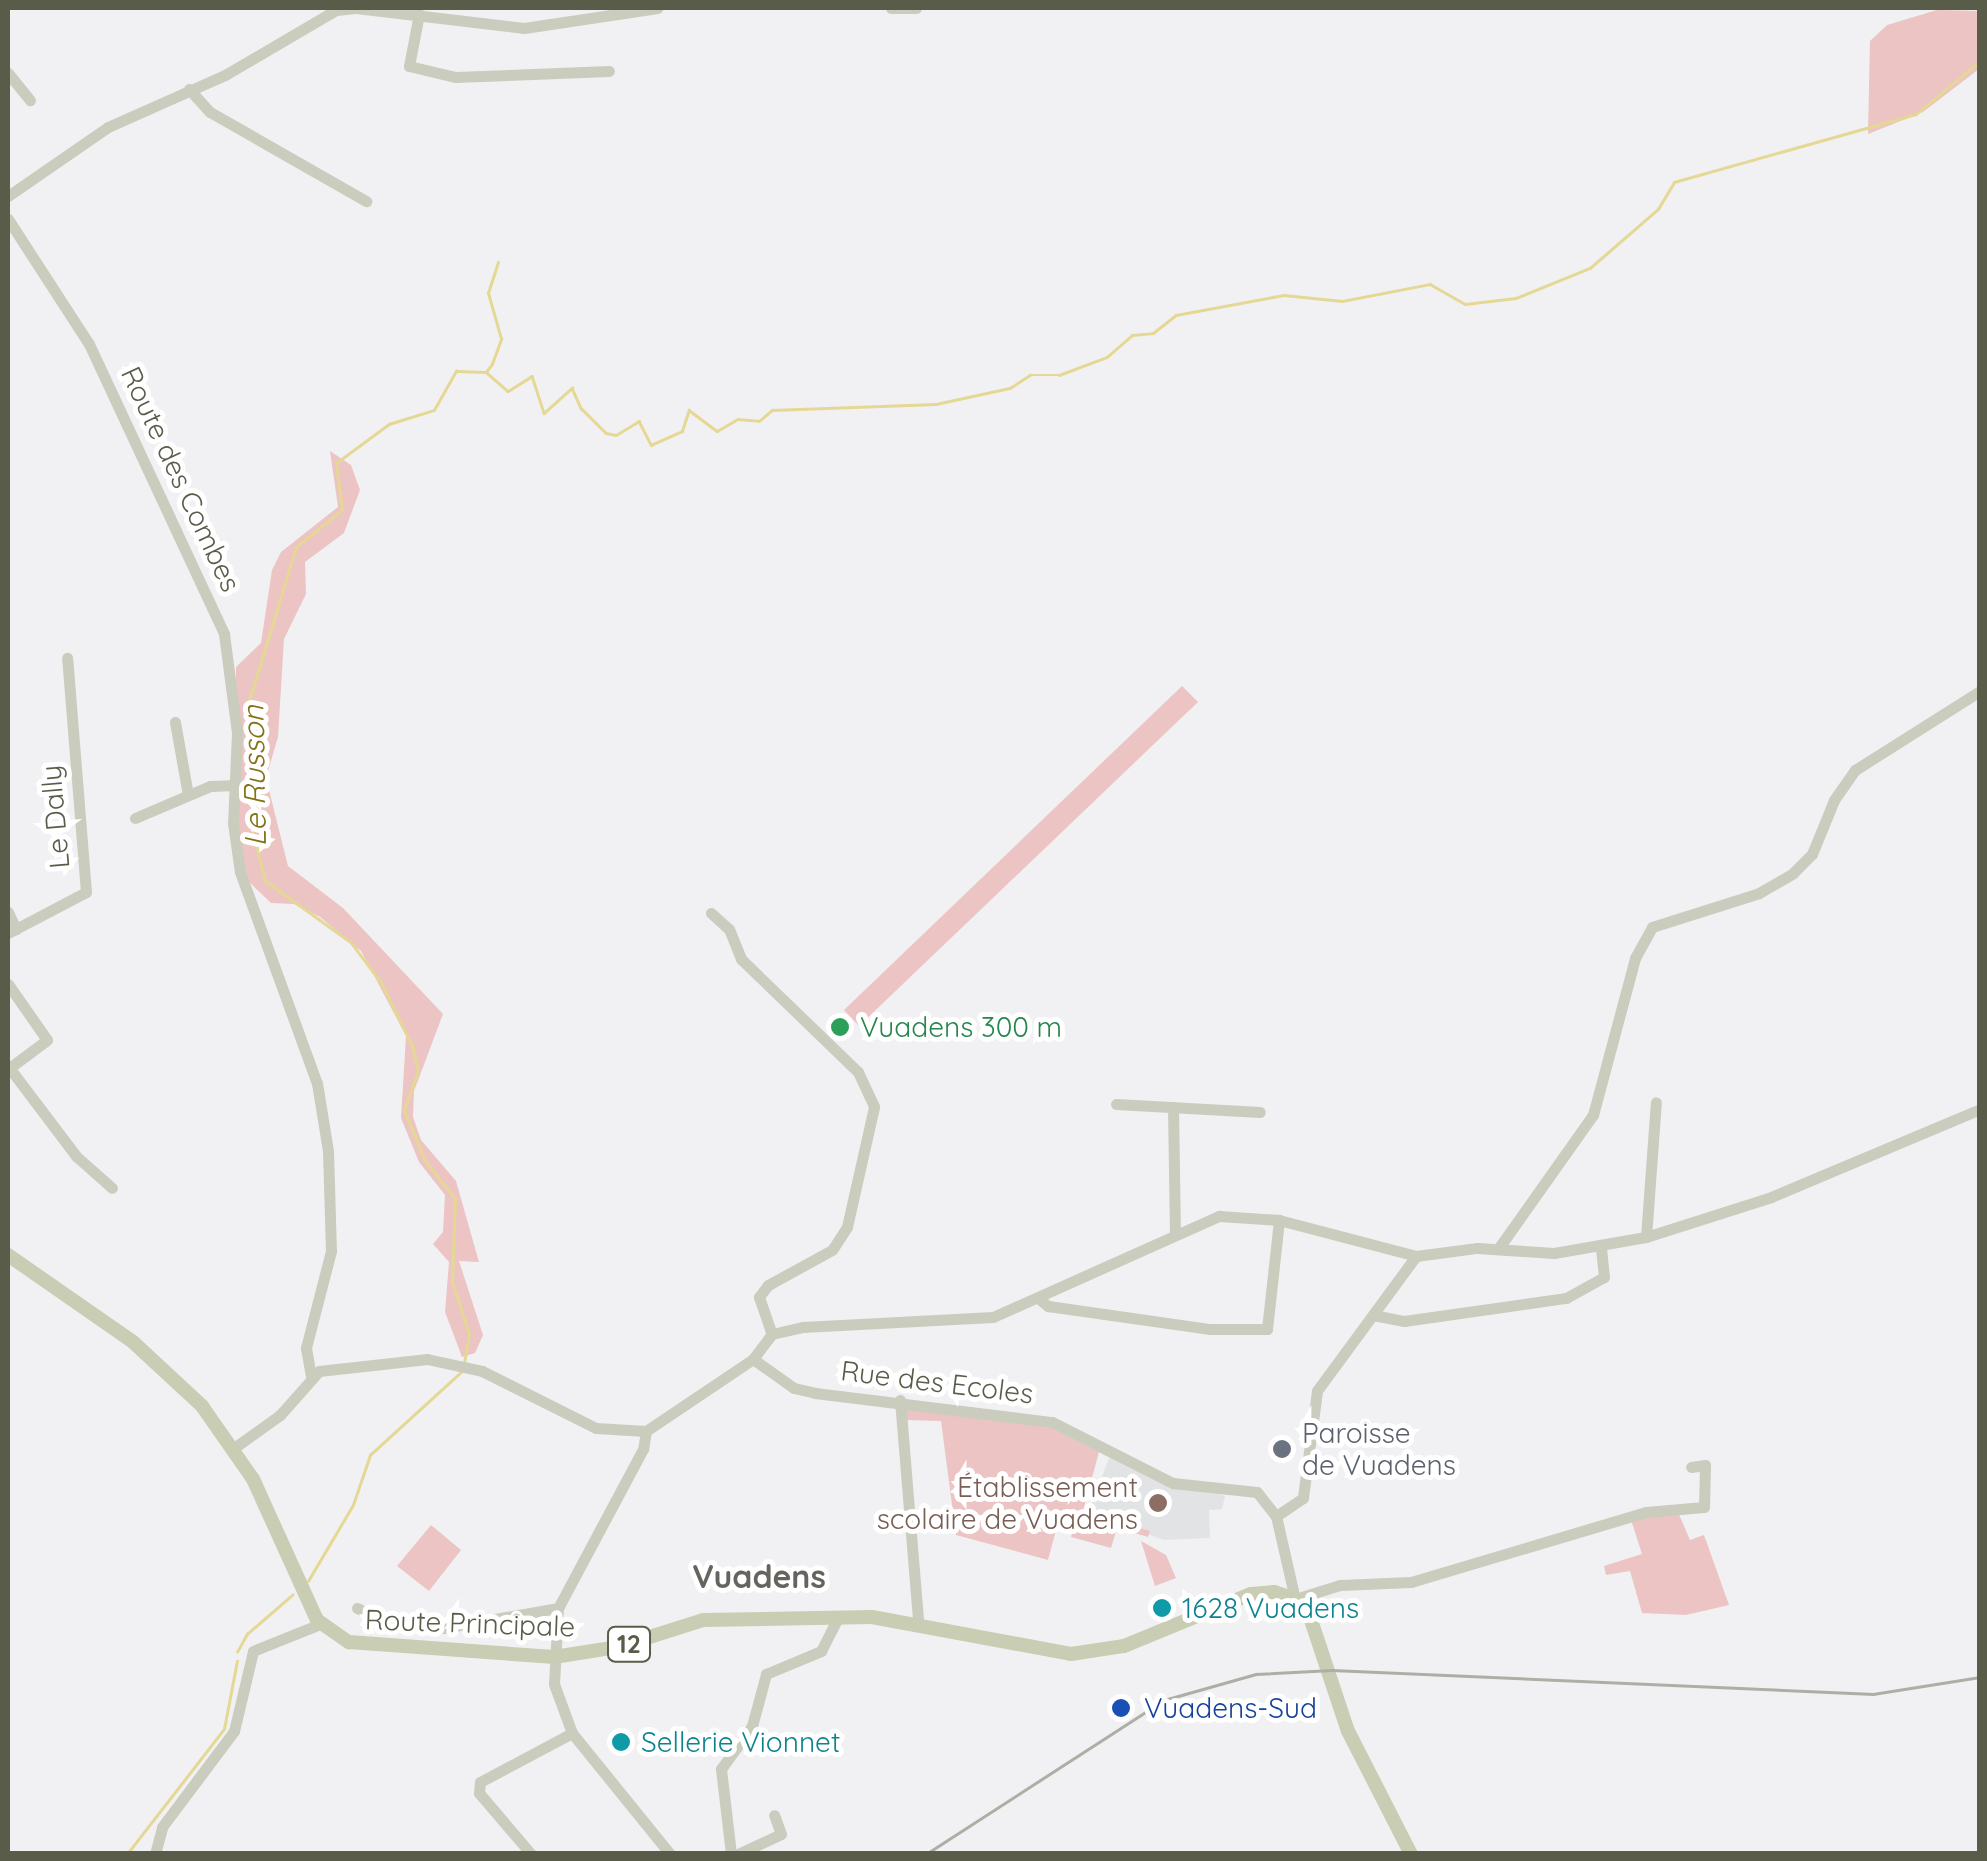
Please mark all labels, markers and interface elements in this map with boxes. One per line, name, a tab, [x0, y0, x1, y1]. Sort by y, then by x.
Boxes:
street label: Route des Combes	[114, 361, 248, 597]
water label: Le Russon	[235, 705, 273, 847]
street label: Le Dally	[34, 764, 76, 870]
place label: Vuadens 300 m	[860, 1010, 1062, 1044]
marker: Vuadens 300 m	[829, 1016, 851, 1038]
street label: Rue des Ecoles	[839, 1354, 1035, 1410]
place label: Paroisse de Vuadens	[1302, 1416, 1456, 1482]
marker: Paroisse de Vuadens	[1271, 1438, 1293, 1460]
place label: Établissement scolaire de Vuadens	[877, 1470, 1138, 1536]
marker: Établissement scolaire de Vuadens	[1147, 1492, 1169, 1514]
district label: Vuadens	[692, 1557, 826, 1595]
place label: 1628 Vuadens	[1182, 1591, 1359, 1625]
marker: 1628 Vuadens	[1151, 1597, 1173, 1619]
street label: Route Principale	[364, 1603, 576, 1643]
road number: 12	[606, 1624, 652, 1664]
place label: Vuadens-Sud	[1144, 1691, 1317, 1725]
marker: Vuadens-Sud	[1108, 1695, 1134, 1721]
place label: Sellerie Vionnet	[641, 1725, 840, 1759]
marker: Sellerie Vionnet	[610, 1731, 632, 1753]

